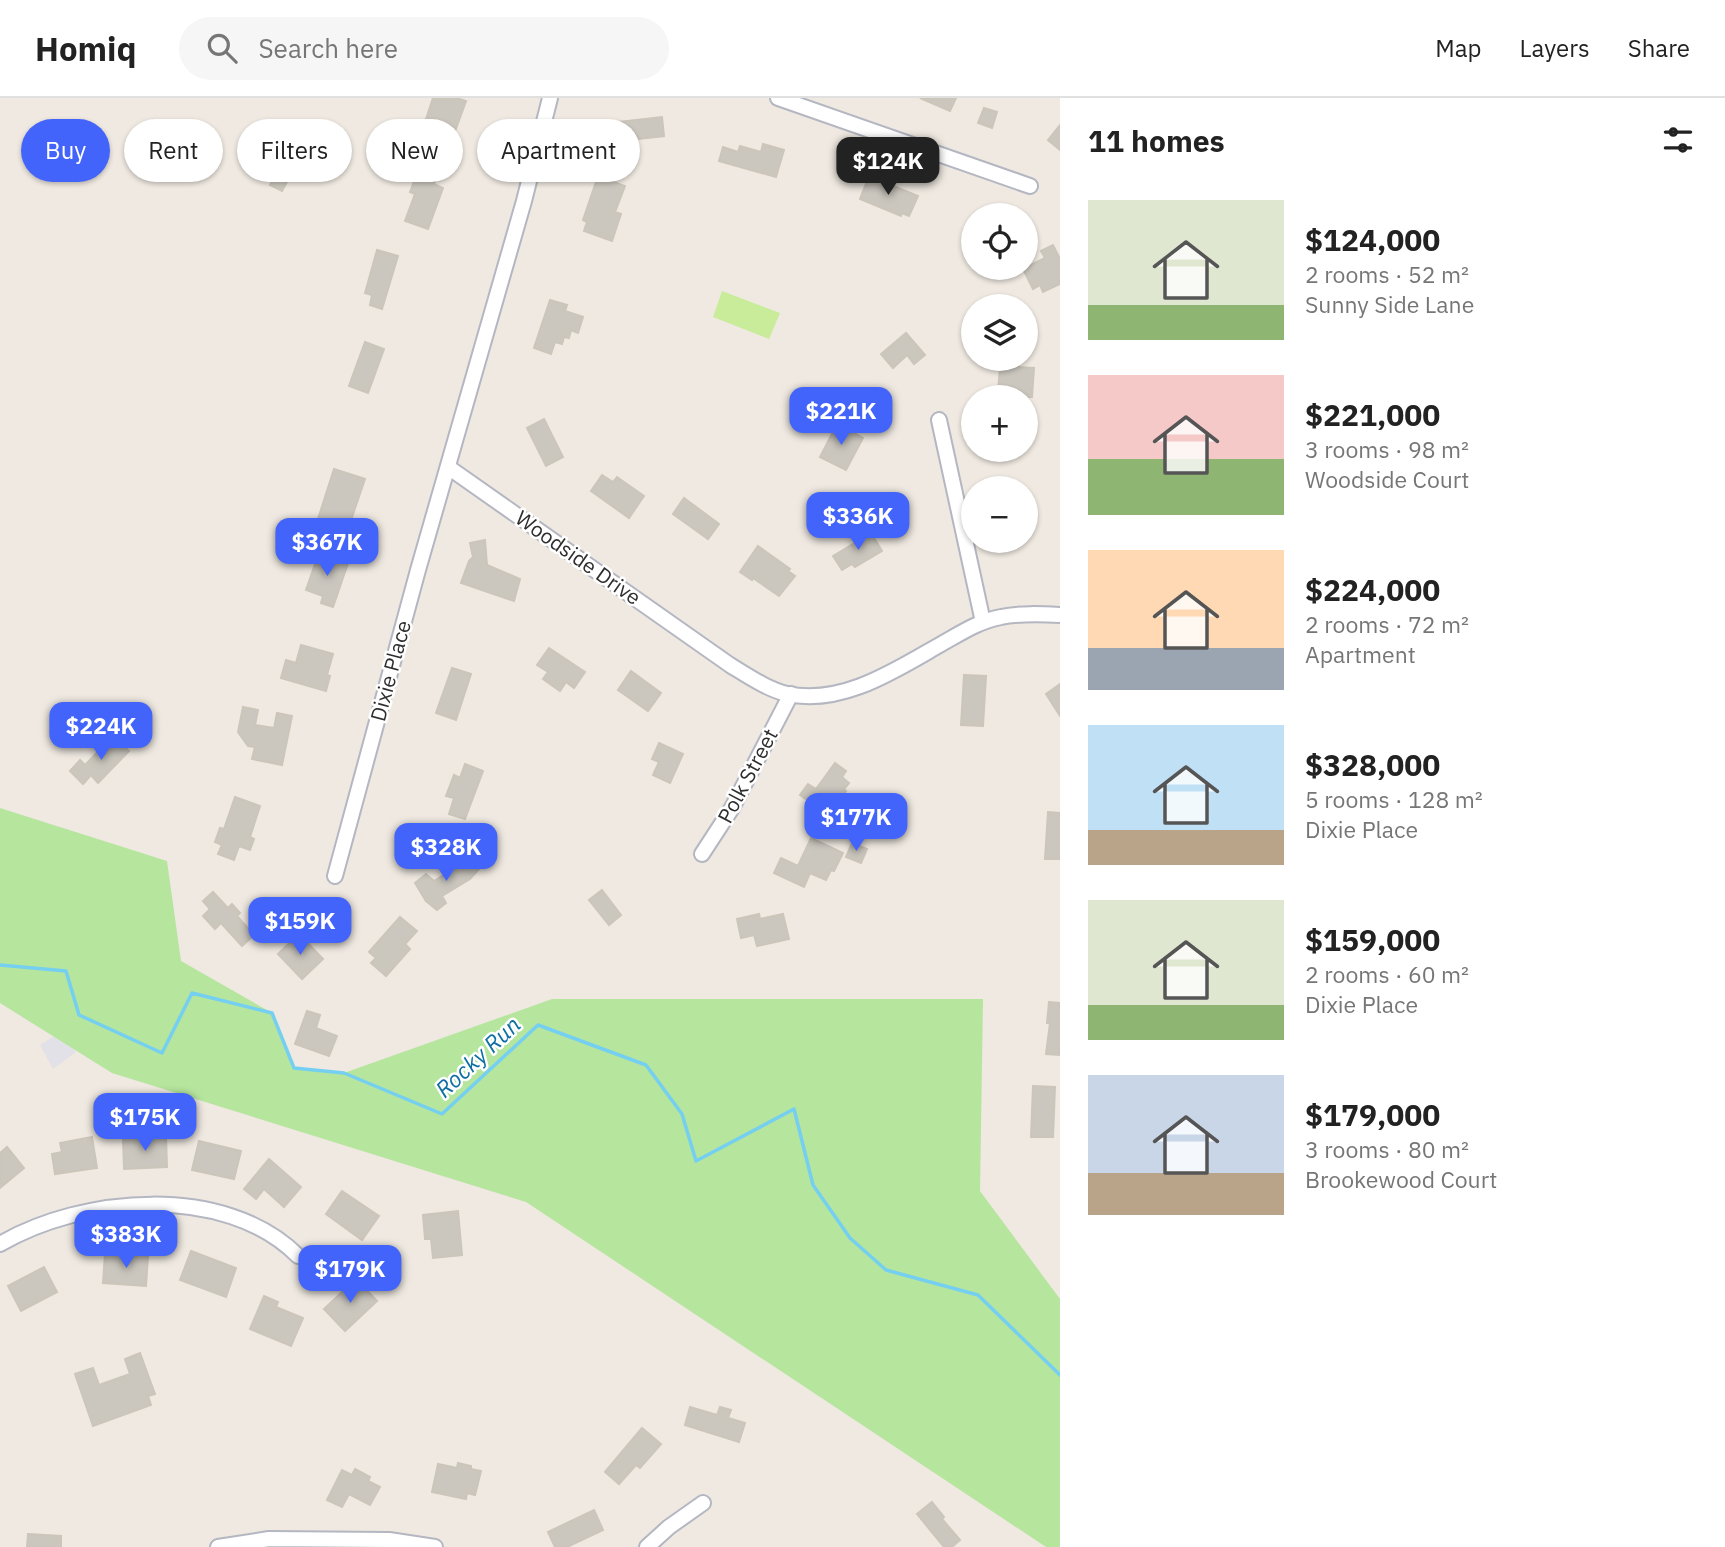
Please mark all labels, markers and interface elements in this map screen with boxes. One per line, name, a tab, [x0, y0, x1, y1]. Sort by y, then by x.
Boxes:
search box	[179, 17, 669, 80]
text: Homiq	[35, 27, 137, 70]
icon: search	[203, 29, 241, 67]
text: Search here	[259, 31, 398, 65]
text: Map	[1435, 32, 1482, 64]
text: Layers	[1520, 32, 1590, 64]
text: Share	[1628, 32, 1690, 64]
chip: Buy	[21, 119, 110, 182]
chip: Rent	[124, 119, 223, 182]
chip: Filters	[237, 119, 352, 182]
chip: New	[366, 119, 463, 182]
chip: Apartment	[477, 119, 640, 182]
text: 11 homes	[1088, 121, 1225, 160]
icon: filters	[1659, 121, 1697, 159]
pin: $124K	[839, 138, 937, 197]
text: $124K	[852, 145, 924, 175]
map controls	[961, 203, 1038, 553]
button: locate	[961, 203, 1038, 280]
text: $124,000	[1305, 220, 1440, 259]
icon: home	[1144, 228, 1228, 312]
text: 2 rooms · 52 m²	[1305, 259, 1469, 289]
text: Sunny Side Lane	[1305, 289, 1474, 319]
button: layers	[961, 294, 1038, 371]
button: +	[961, 385, 1038, 462]
pin: $221K	[792, 388, 890, 447]
text: $221K	[805, 395, 877, 425]
text: $221,000	[1305, 395, 1440, 434]
icon: home	[1144, 403, 1228, 487]
text: 3 rooms · 98 m²	[1305, 434, 1469, 464]
text: Woodside Court	[1305, 464, 1469, 494]
button: −	[961, 476, 1038, 553]
pin: $336K	[809, 492, 907, 552]
text: $336K	[822, 500, 894, 530]
street label: Woodside Drive	[510, 504, 647, 611]
pin: $367K	[278, 518, 376, 578]
text: $367K	[291, 526, 363, 556]
text: $224,000	[1305, 570, 1440, 609]
icon: home	[1144, 578, 1228, 662]
text: 2 rooms · 72 m²	[1305, 609, 1469, 639]
street label: Dixie Place	[363, 617, 417, 724]
text: Apartment	[1305, 639, 1416, 669]
pin: $224K	[52, 702, 150, 762]
text: $224K	[65, 710, 137, 740]
street label: Polk Street	[710, 723, 784, 828]
text: $328,000	[1305, 745, 1440, 784]
icon: home	[1144, 753, 1228, 837]
text: 5 rooms · 128 m²	[1305, 784, 1483, 814]
pin: $177K	[807, 794, 905, 853]
text: $177K	[820, 801, 892, 831]
text: Dixie Place	[1305, 814, 1418, 844]
pin: $328K	[397, 824, 495, 883]
text: $328K	[410, 831, 482, 861]
pin: $159K	[251, 898, 349, 957]
text: $159K	[264, 905, 336, 935]
text: $159,000	[1305, 920, 1440, 959]
icon: home	[1144, 928, 1228, 1012]
text: 2 rooms · 60 m²	[1305, 959, 1469, 989]
text: Dixie Place	[1305, 989, 1418, 1019]
water label: Rocky Run	[428, 1009, 526, 1103]
pin: $175K	[96, 1094, 194, 1153]
text: $179,000	[1305, 1095, 1440, 1134]
text: $175K	[109, 1101, 181, 1131]
icon: home	[1144, 1103, 1228, 1187]
text: 3 rooms · 80 m²	[1305, 1134, 1469, 1164]
text: Brookewood Court	[1305, 1164, 1497, 1194]
pin: $383K	[77, 1210, 175, 1270]
text: $383K	[90, 1218, 162, 1248]
pin: $179K	[301, 1246, 399, 1305]
text: $179K	[314, 1253, 386, 1283]

